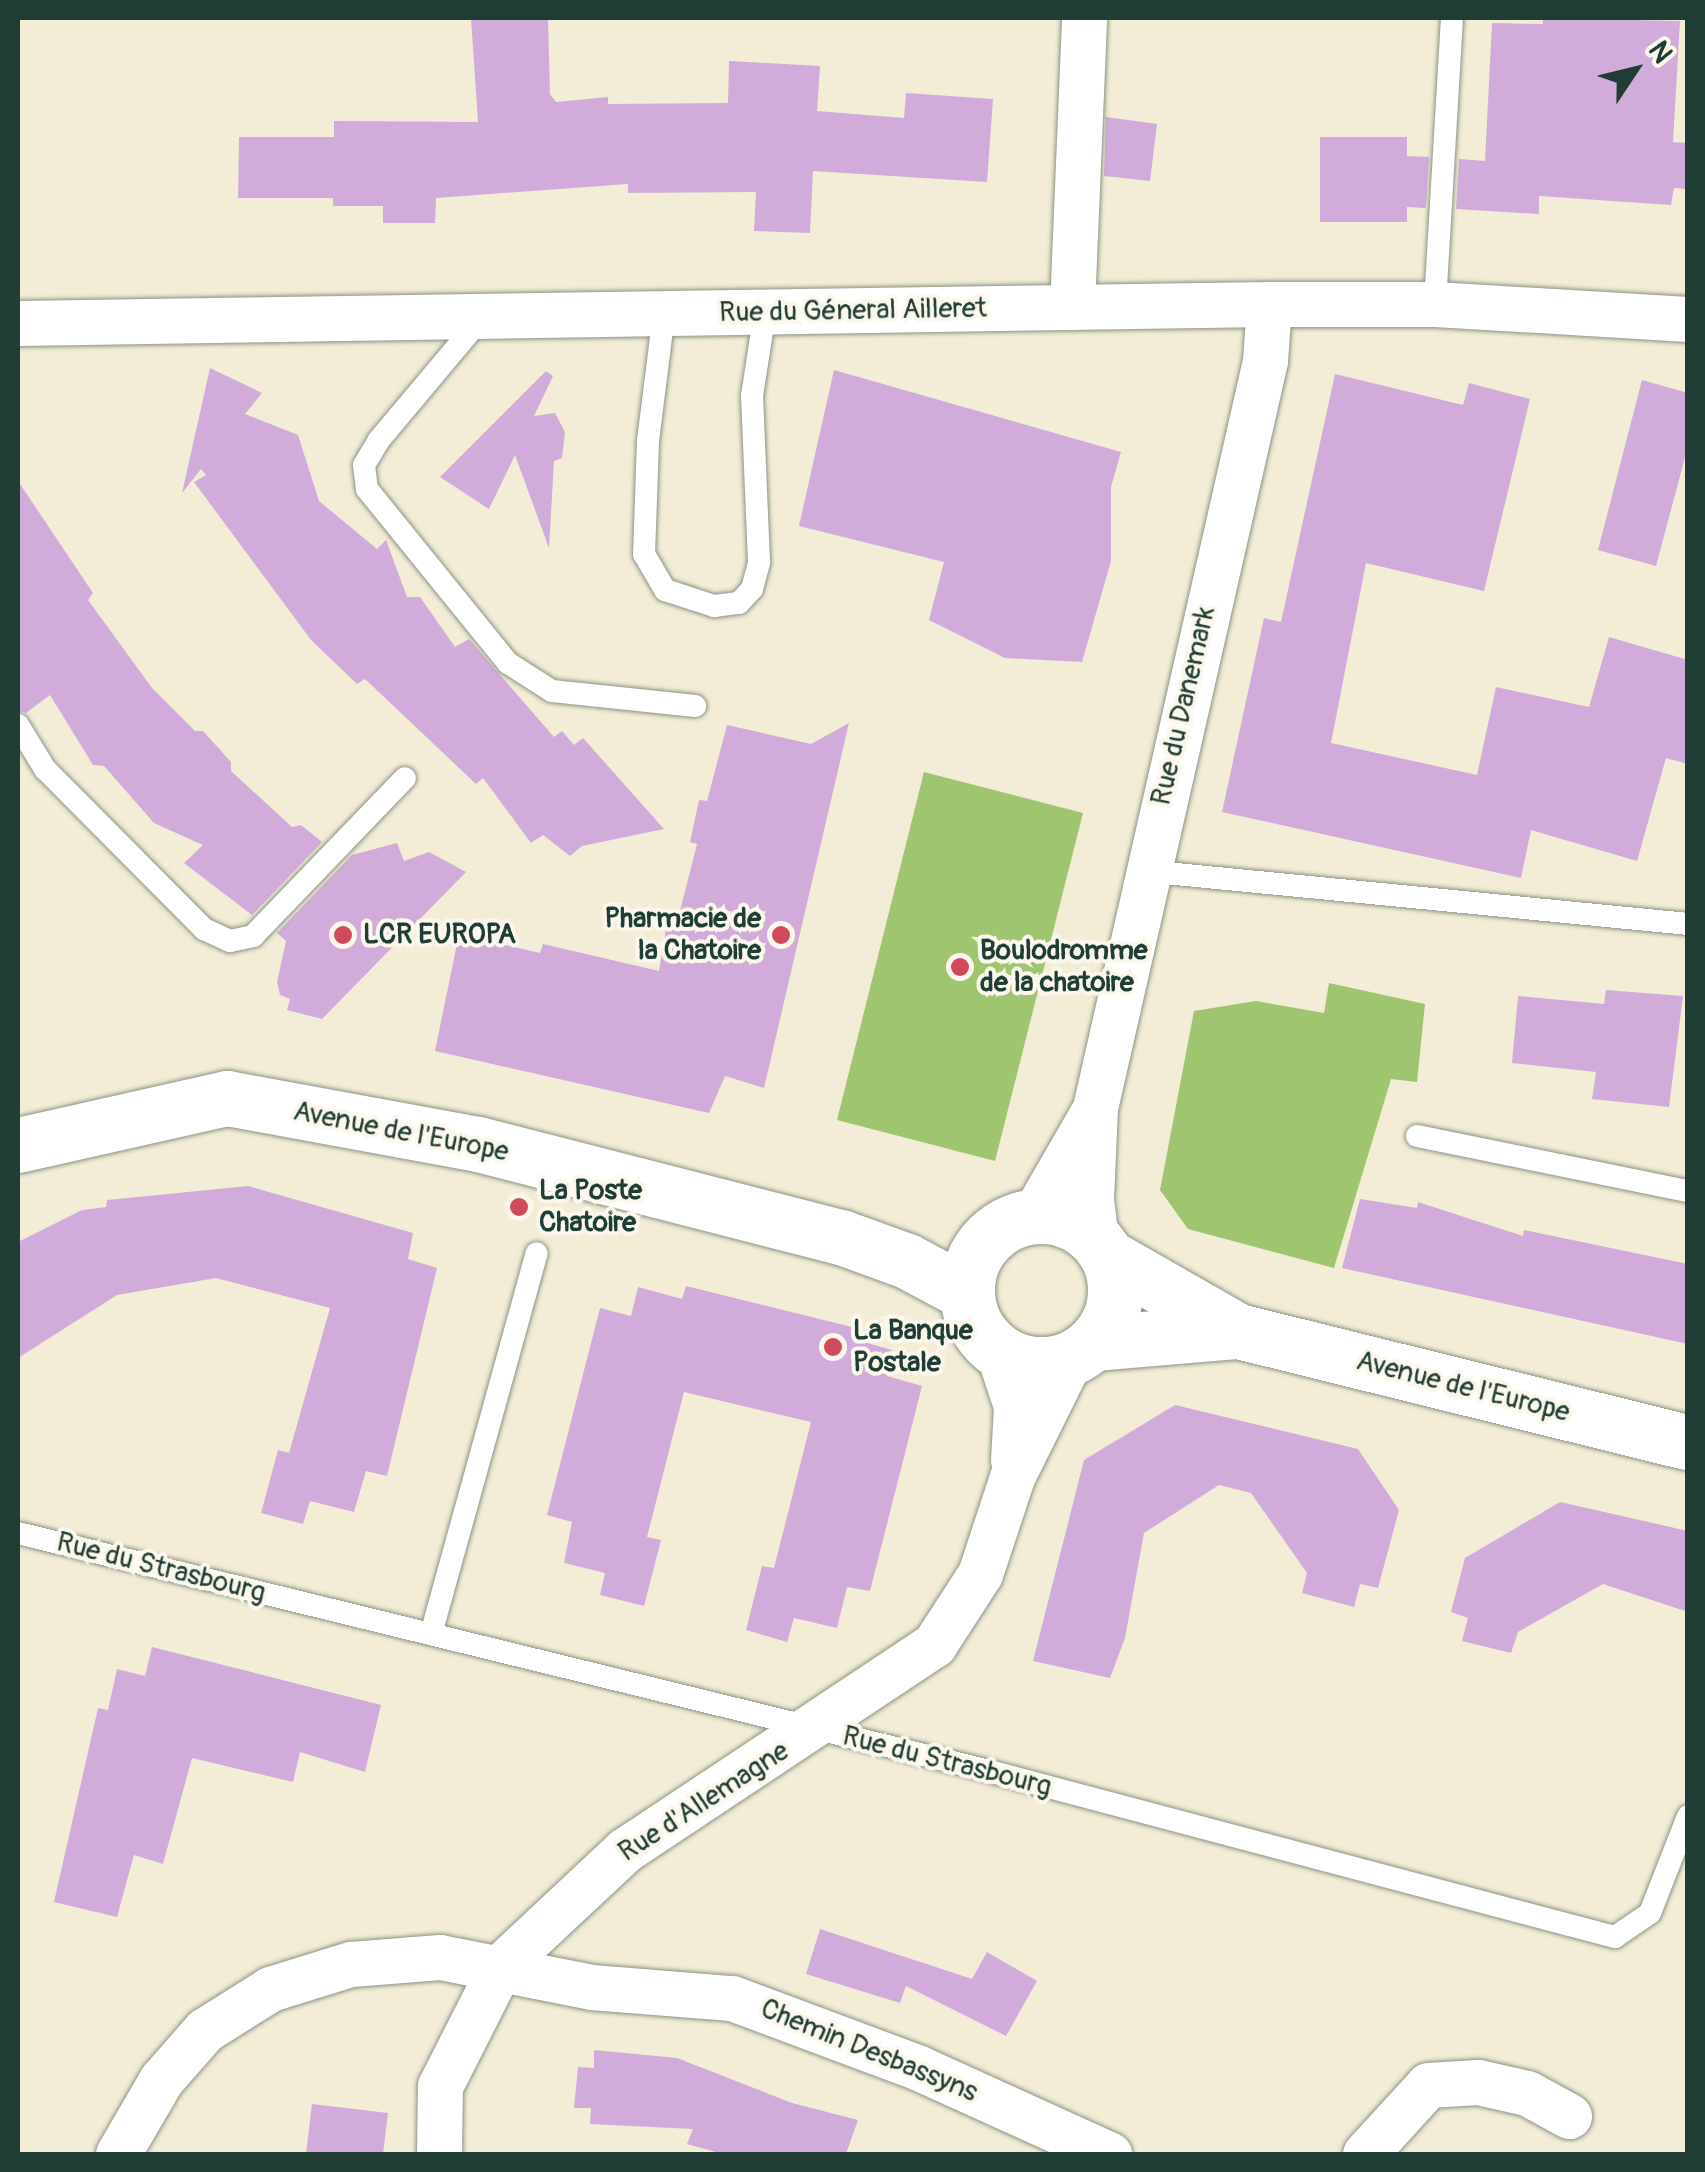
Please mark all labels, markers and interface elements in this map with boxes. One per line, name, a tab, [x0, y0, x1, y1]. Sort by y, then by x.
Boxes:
north arrow	[1585, 20, 1685, 120]
text: N	[1640, 35, 1680, 70]
street label: Rue du Géneral Ailleret	[719, 292, 987, 330]
street label: Rue du Danemark	[1145, 603, 1223, 809]
place label: Pharmacie de la Chatoire	[605, 902, 761, 968]
place label: LCR EUROPA	[363, 918, 516, 952]
marker: LCR EUROPA	[332, 924, 354, 946]
marker: Pharmacie de la Chatoire	[770, 924, 792, 946]
place label: Boulodromme de la chatoire	[980, 934, 1148, 1000]
marker: Boulodromme de la chatoire	[949, 956, 971, 978]
street label: Avenue de l'Europe	[290, 1095, 512, 1169]
place label: La Poste Chatoire	[539, 1174, 642, 1240]
marker: La Poste Chatoire	[508, 1196, 530, 1218]
place label: La Banque Postale	[853, 1314, 973, 1380]
marker: La Banque Postale	[822, 1336, 844, 1358]
street label: Avenue de l'Europe	[1353, 1344, 1573, 1430]
street label: Rue du Strasbourg	[53, 1526, 269, 1610]
street label: Rue du Strasbourg	[839, 1720, 1055, 1804]
street label: Rue d'Allemagne	[613, 1735, 795, 1869]
street label: Chemin Desbassyns	[756, 1992, 982, 2110]

